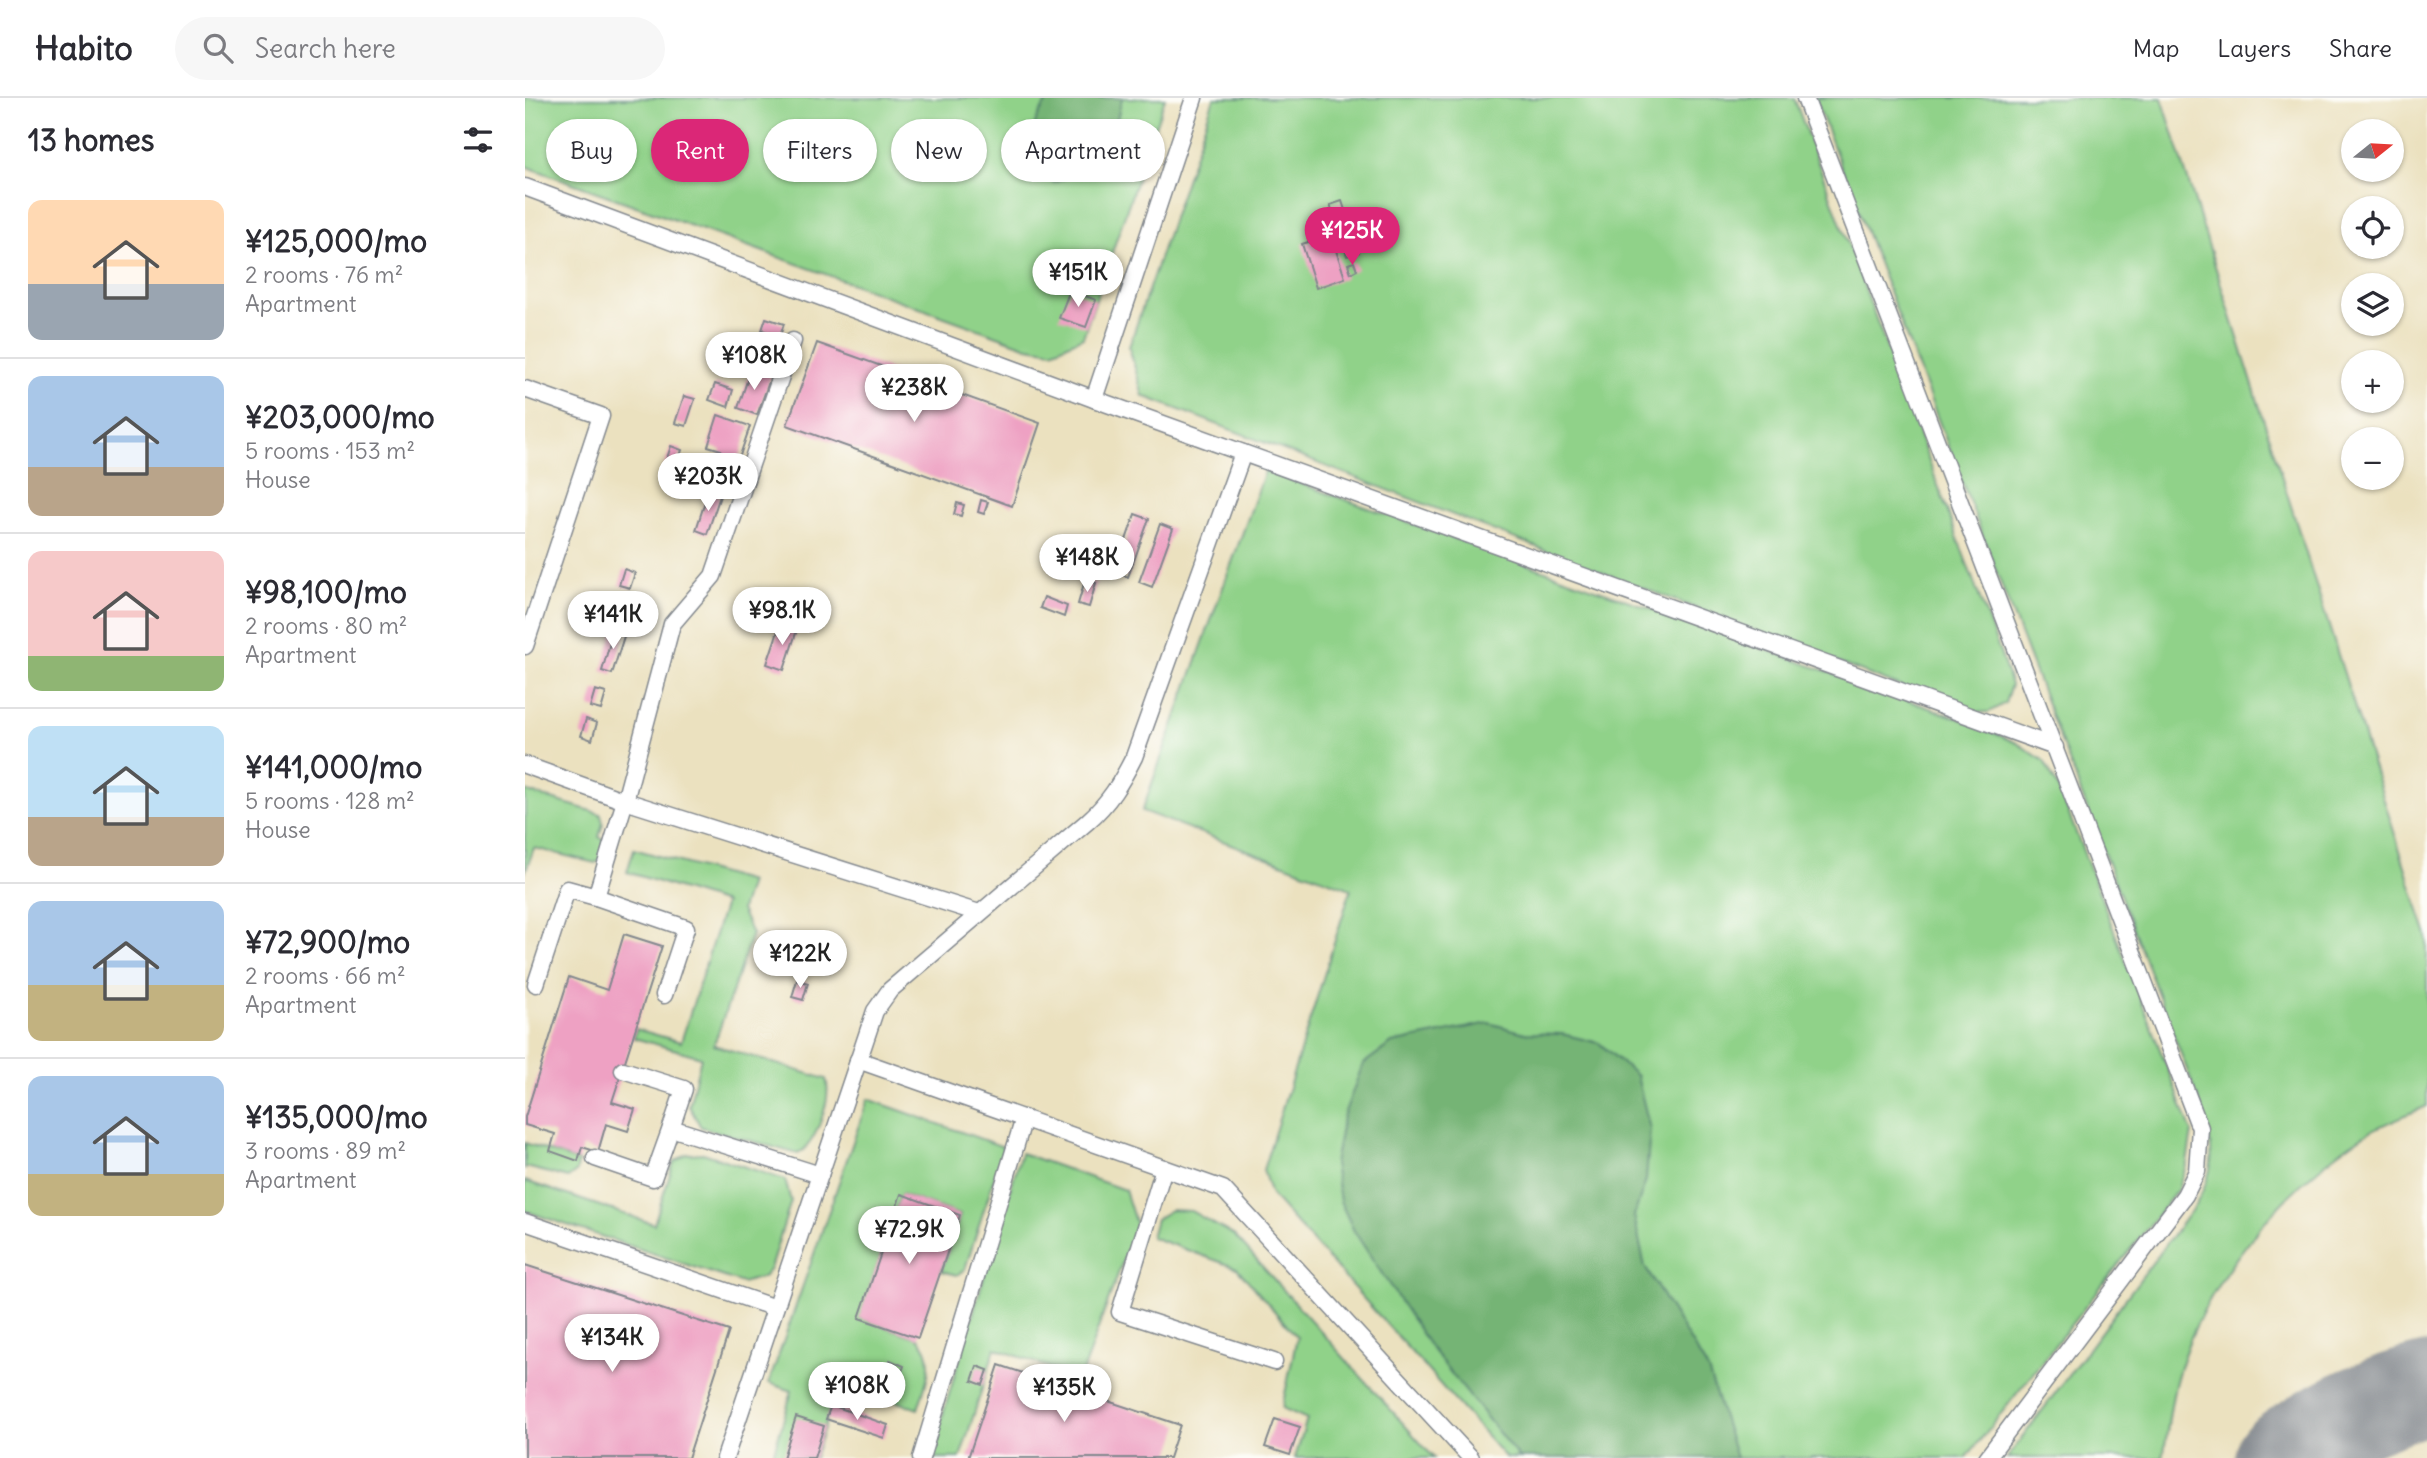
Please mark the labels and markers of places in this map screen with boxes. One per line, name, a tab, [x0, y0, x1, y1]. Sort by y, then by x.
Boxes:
pin: ¥125K	[1303, 208, 1401, 267]
pin: ¥151K	[1029, 250, 1127, 309]
pin: ¥108K	[705, 332, 803, 392]
pin: ¥238K	[865, 364, 963, 424]
pin: ¥203K	[659, 454, 757, 513]
pin: ¥148K	[1038, 534, 1136, 594]
pin: ¥98.1K	[725, 588, 839, 647]
pin: ¥141K	[564, 592, 662, 651]
pin: ¥122K	[751, 930, 849, 990]
pin: ¥72.9K	[852, 1206, 966, 1266]
pin: ¥134K	[563, 1314, 661, 1374]
pin: ¥108K	[808, 1362, 906, 1422]
pin: ¥135K	[1015, 1364, 1113, 1424]

